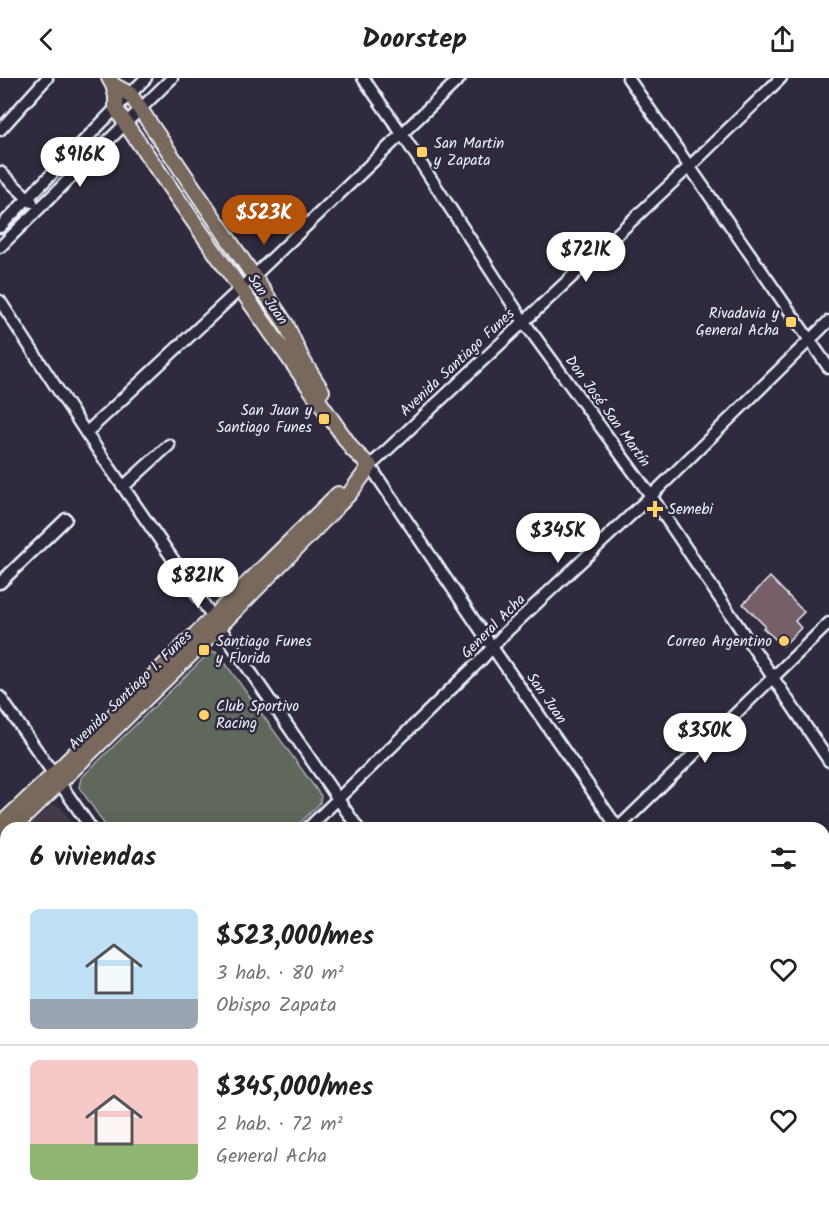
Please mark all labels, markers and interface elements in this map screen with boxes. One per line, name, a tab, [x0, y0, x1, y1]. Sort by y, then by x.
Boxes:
text: Doorstep	[362, 18, 467, 61]
icon: back	[30, 23, 63, 56]
icon: share	[766, 23, 799, 56]
place label: San Martin y Zapata	[433, 132, 504, 173]
pin: $916K	[38, 137, 122, 188]
text: $916K	[55, 140, 105, 172]
marker: San Martin y Zapata	[415, 145, 429, 159]
pin: $523K	[222, 195, 306, 246]
text: $523K	[236, 198, 292, 230]
pin: $721K	[544, 232, 628, 283]
text: $721K	[560, 235, 612, 267]
street label: San Juan	[241, 269, 294, 330]
street label: Avenida Santiago Funes	[395, 302, 521, 423]
place label: Rivadavia y General Acha	[696, 302, 780, 343]
marker: Rivadavia y General Acha	[784, 315, 798, 329]
street label: Don José San Martín	[558, 351, 656, 473]
place label: San Juan y Santiago Funes	[216, 399, 313, 440]
marker: San Juan y Santiago Funes	[317, 412, 331, 426]
place label: Semebi	[668, 498, 714, 522]
marker: Semebi	[646, 500, 664, 518]
pin: $345K	[516, 513, 600, 564]
text: $345K	[530, 516, 586, 548]
pin: $821K	[156, 558, 240, 609]
text: $821K	[171, 561, 225, 593]
street label: General Acha	[456, 589, 532, 665]
street label: Avenida Santiago I. Funes	[63, 625, 198, 756]
place label: Santiago Funes y Florida	[215, 630, 312, 671]
place label: Correo Argentino	[667, 630, 772, 654]
marker: Correo Argentino	[777, 634, 791, 648]
marker: Santiago Funes y Florida	[197, 643, 211, 657]
street label: San Juan	[520, 668, 573, 729]
place label: Club Sportivo Racing	[216, 695, 299, 736]
marker: Club Sportivo Racing	[197, 708, 211, 722]
pin: $350K	[663, 713, 747, 764]
text: $350K	[677, 716, 733, 748]
text: 6 viviendas	[30, 837, 156, 879]
icon: filters	[767, 842, 800, 875]
text: $523,000/mes	[216, 916, 374, 958]
icon: home	[78, 933, 150, 1005]
icon: heart	[767, 953, 800, 986]
text: 3 hab. · 80 m²	[216, 958, 344, 990]
text: Obispo Zapata	[216, 990, 337, 1022]
text: $345,000/mes	[216, 1067, 373, 1109]
icon: home	[78, 1084, 150, 1156]
icon: heart	[767, 1104, 800, 1137]
text: 2 hab. · 72 m²	[216, 1109, 343, 1141]
text: General Acha	[216, 1141, 327, 1173]

